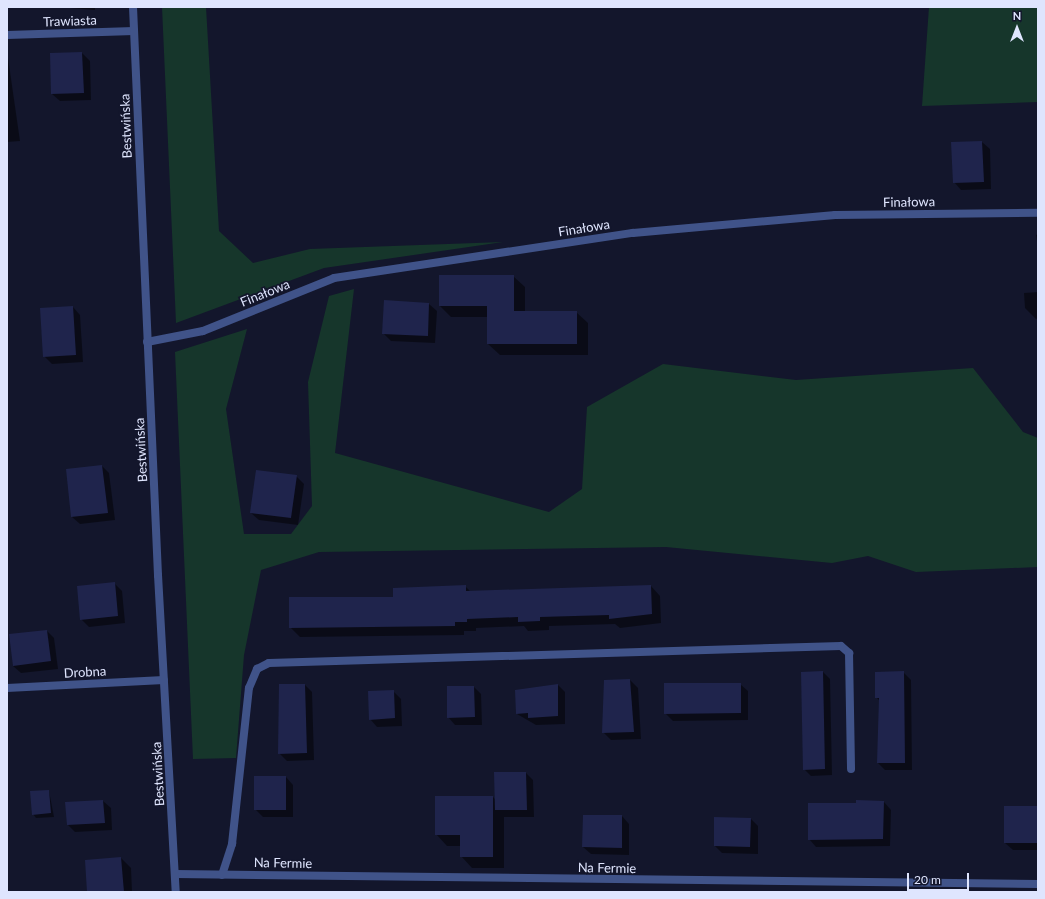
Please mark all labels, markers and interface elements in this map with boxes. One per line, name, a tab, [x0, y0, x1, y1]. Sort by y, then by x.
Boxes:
north arrow	[997, 8, 1037, 48]
text: N	[1013, 9, 1021, 22]
street label: Trawiasta	[43, 12, 97, 30]
street label: Bestwińska	[117, 93, 135, 159]
street label: Finałowa	[883, 194, 935, 210]
street label: Finałowa	[557, 216, 611, 240]
street label: Finałowa	[238, 276, 292, 310]
street label: Bestwińska	[132, 417, 150, 483]
street label: Drobna	[63, 663, 107, 681]
street label: Bestwińska	[149, 741, 167, 807]
street label: Na Fermie	[254, 855, 312, 871]
street label: Na Fermie	[578, 860, 636, 876]
scale bar	[909, 865, 971, 891]
text: 20 m	[914, 872, 941, 887]

